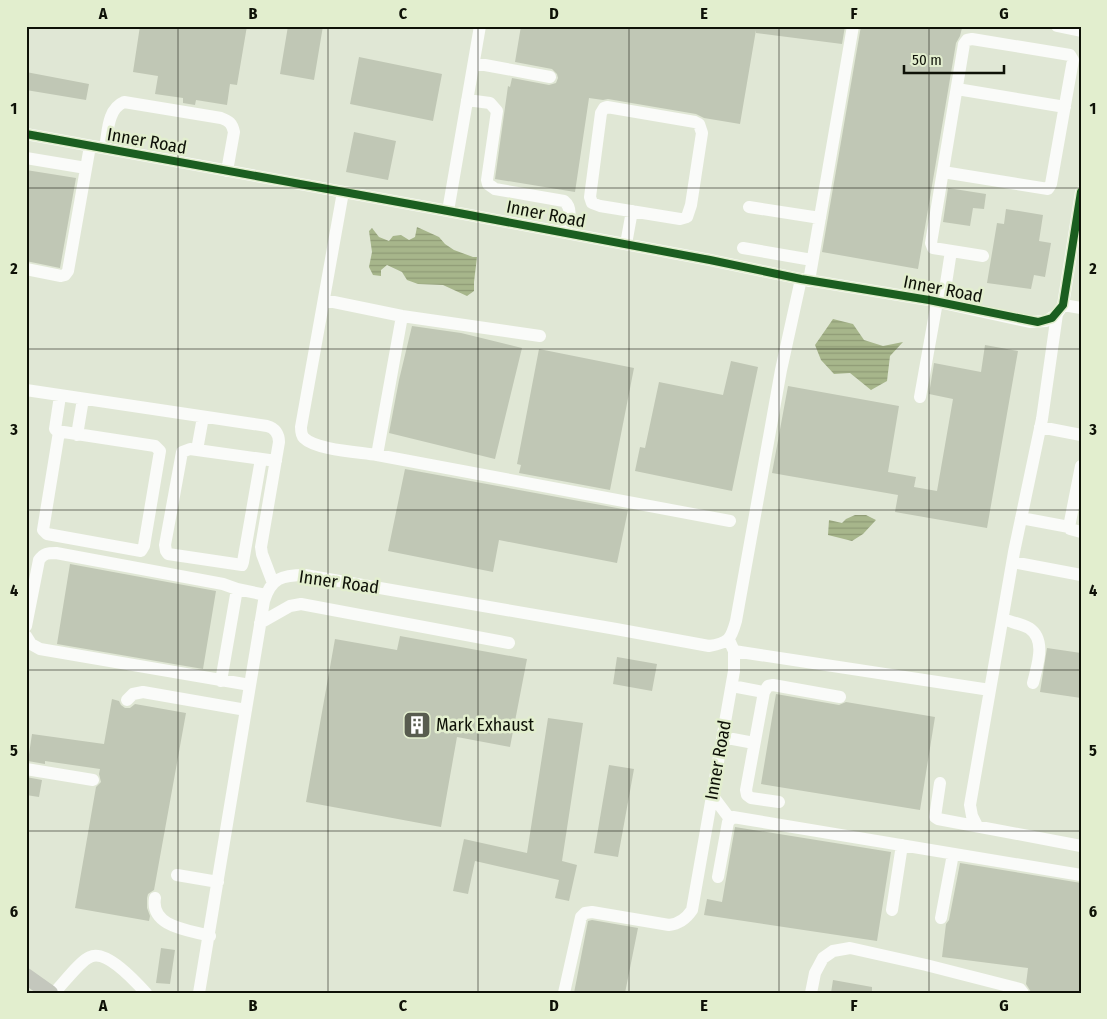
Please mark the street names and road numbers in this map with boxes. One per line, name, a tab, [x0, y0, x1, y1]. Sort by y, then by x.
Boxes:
street label: Inner Road	[105, 123, 189, 159]
street label: Inner Road	[504, 196, 588, 232]
street label: Inner Road	[901, 271, 985, 307]
street label: Inner Road	[298, 566, 380, 598]
street label: Inner Road	[700, 718, 736, 802]

